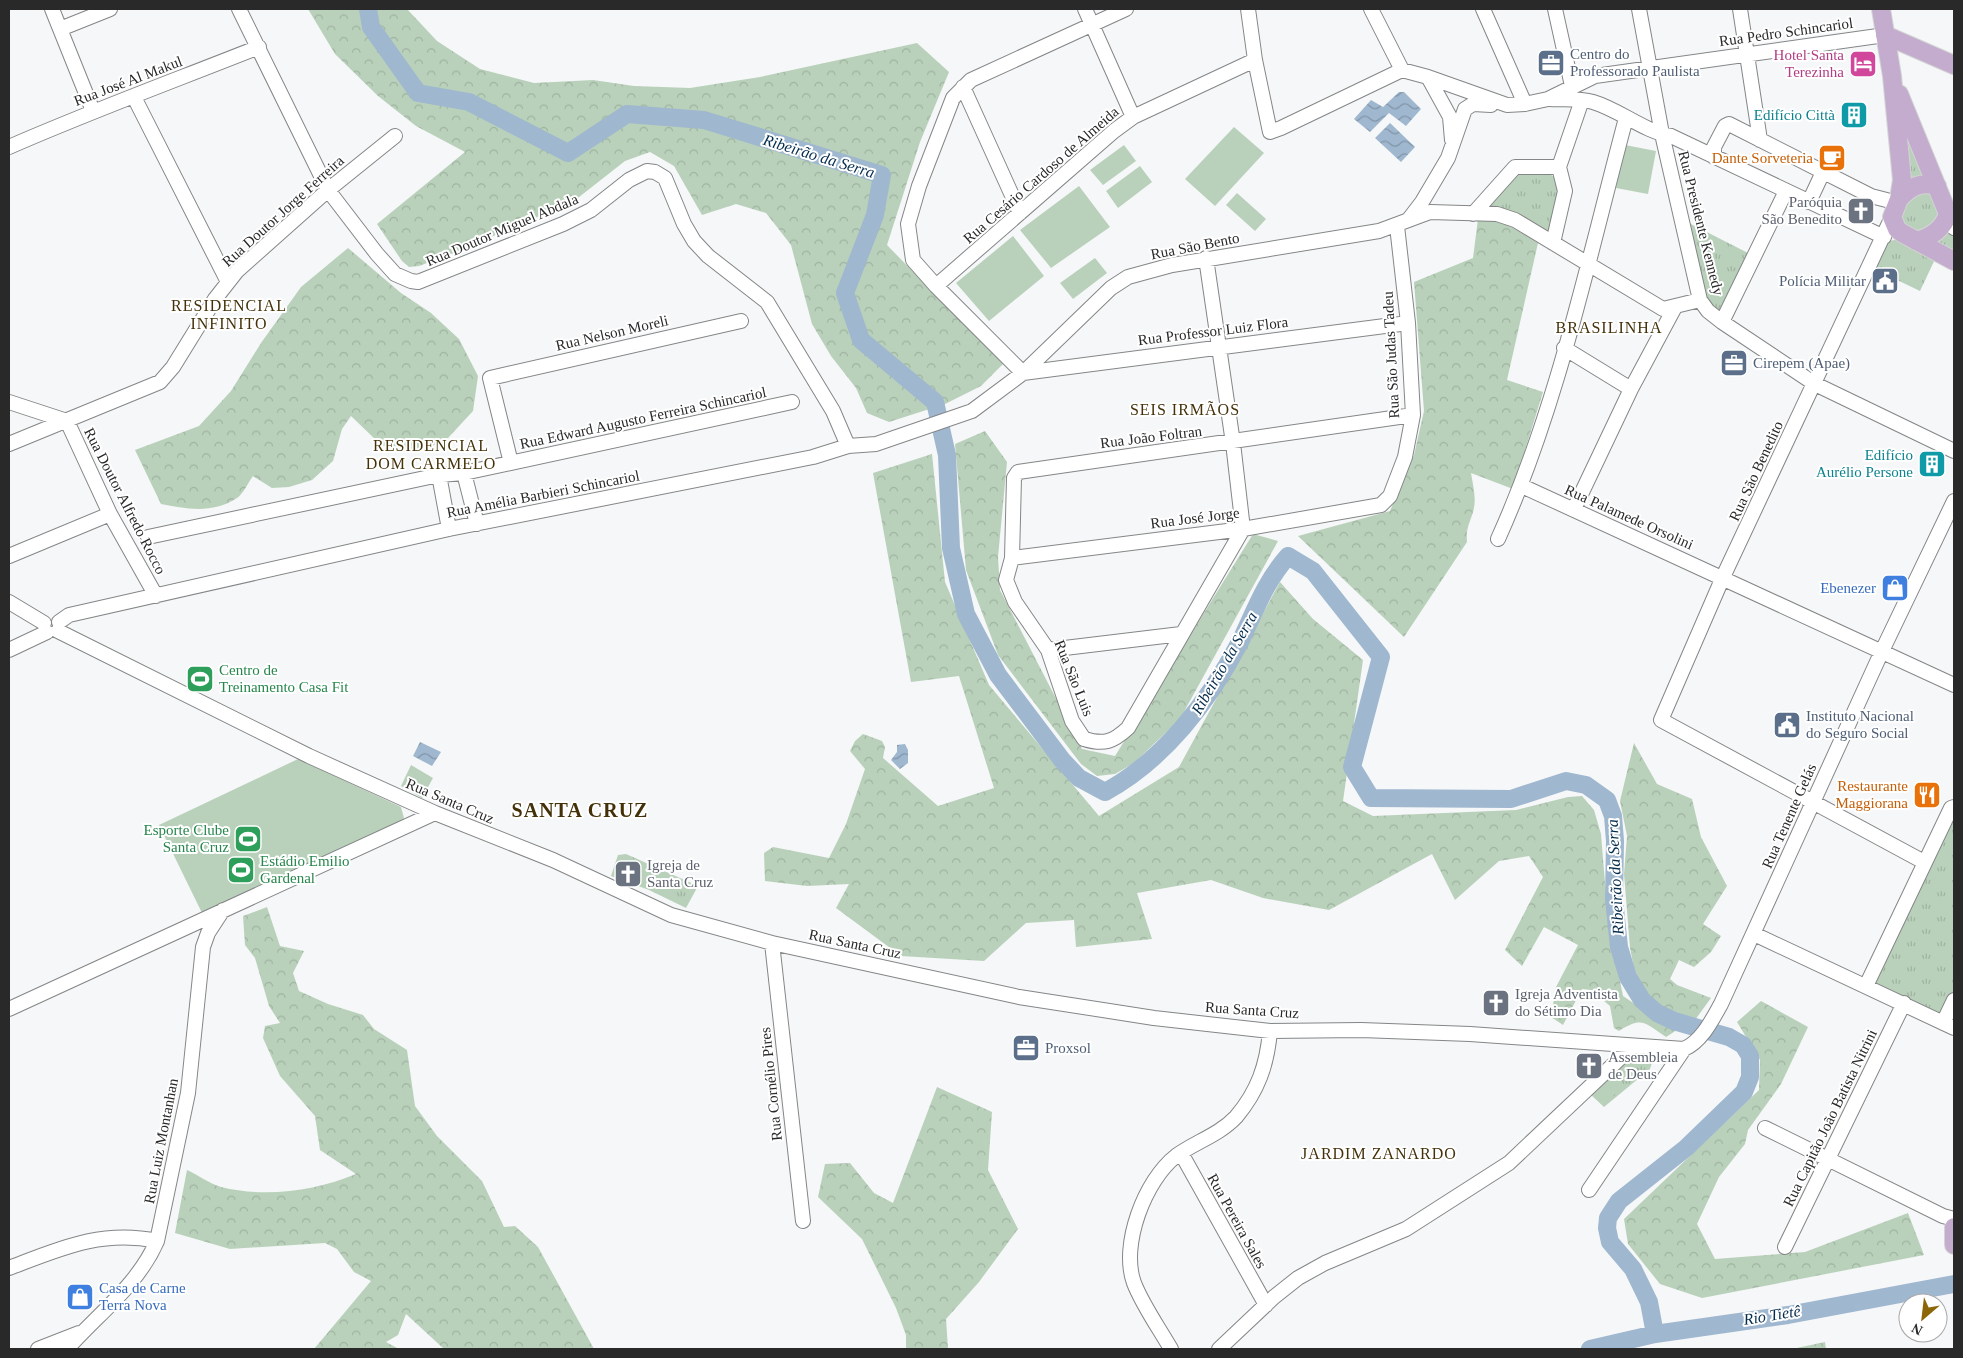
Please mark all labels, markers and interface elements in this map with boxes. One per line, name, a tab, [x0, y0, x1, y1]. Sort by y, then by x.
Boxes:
street label: Rua Pedro Schincariol	[1718, 15, 1854, 49]
place label: Centro do Professorado Paulista	[1570, 46, 1700, 79]
place label: Hotel Santa Terezinha	[1774, 47, 1844, 80]
office icon: Centro do Professorado Paulista	[1536, 48, 1566, 78]
hotel icon: Hotel Santa Terezinha	[1848, 49, 1878, 79]
street label: Rua José Al Makul	[72, 53, 184, 109]
building icon: Edifício Città	[1839, 100, 1869, 130]
street label: Rua Cesário Cardoso de Almeida	[960, 103, 1122, 247]
place label: Edifício Città	[1754, 107, 1835, 123]
water label: Ribeirão da Serra	[760, 131, 877, 181]
cafe icon: Dante Sorveteria	[1817, 143, 1847, 173]
street label: Rua Presidente Kennedy	[1675, 149, 1727, 297]
place label: Dante Sorveteria	[1712, 150, 1813, 166]
street label: Rua Doutor Jorge Ferreira	[219, 152, 347, 270]
street label: Rua Doutor Miguel Abdala	[424, 191, 581, 269]
place label: Paróquia São Benedito	[1762, 194, 1842, 227]
church icon: Paróquia São Benedito	[1846, 196, 1876, 226]
street label: Rua São Bento	[1149, 230, 1241, 262]
public building icon: Polícia Militar	[1870, 266, 1900, 296]
place label: Polícia Militar	[1779, 273, 1866, 289]
street label: Rua São Judas Tadeu	[1380, 290, 1402, 419]
district label: RESIDENCIAL INFINITO	[171, 297, 287, 332]
street label: Rua Nelson Moreli	[554, 312, 670, 354]
street label: Rua Professor Luiz Flora	[1137, 314, 1289, 348]
district label: BRASILINHA	[1556, 319, 1662, 336]
office icon: Cirepem (Apae)	[1719, 348, 1749, 378]
place label: Cirepem (Apae)	[1753, 355, 1850, 372]
street label: Rua Edward Augusto Ferreira Schincariol	[518, 384, 768, 452]
district label: SEIS IRMÃOS	[1130, 401, 1240, 418]
street label: Rua São Benedito	[1726, 419, 1786, 523]
street label: Rua João Foltran	[1099, 423, 1203, 451]
street label: Rua Doutor Alfredo Rocco	[81, 425, 169, 577]
district label: RESIDENCIAL DOM CARMELO	[366, 437, 496, 472]
place label: Edifício Aurélio Persone	[1816, 447, 1913, 480]
building icon: Edifício Aurélio Persone	[1917, 449, 1947, 479]
street label: Rua Amélia Barbieri Schincariol	[445, 467, 641, 521]
street label: Rua Palamede Orsolini	[1562, 481, 1696, 553]
street label: Rua José Jorge	[1150, 505, 1241, 531]
shop icon: Ebenezer	[1880, 573, 1910, 603]
place label: Ebenezer	[1820, 580, 1876, 596]
water label: Ribeirão da Serra	[1187, 609, 1260, 718]
street label: Rua São Luis	[1051, 638, 1097, 719]
place label: Centro de Treinamento Casa Fit	[219, 662, 349, 695]
sports icon: Centro de Treinamento Casa Fit	[185, 664, 215, 694]
place label: Instituto Nacional do Seguro Social	[1806, 708, 1914, 741]
public building icon: Instituto Nacional do Seguro Social	[1772, 710, 1802, 740]
street label: Rua Tenente Gelás	[1759, 761, 1819, 871]
street label: Rua Santa Cruz	[404, 775, 497, 827]
place label: Restaurante Maggiorana	[1836, 778, 1908, 811]
restaurant icon: Restaurante Maggiorana	[1912, 780, 1942, 810]
district label: SANTA CRUZ	[512, 799, 648, 821]
water label: Ribeirão da Serra	[1603, 819, 1627, 936]
place label: Esporte Clube Santa Cruz	[144, 822, 229, 855]
sports icon: Esporte Clube Santa Cruz	[233, 824, 263, 854]
place label: Estádio Emilio Gardenal	[260, 853, 350, 886]
sports icon: Estádio Emilio Gardenal	[226, 855, 256, 885]
place label: Igreja de Santa Cruz	[647, 857, 714, 890]
church icon: Igreja de Santa Cruz	[613, 859, 643, 889]
street label: Rua Santa Cruz	[807, 926, 903, 962]
place label: Igreja Adventista do Sétimo Dia	[1515, 986, 1618, 1019]
church icon: Igreja Adventista do Sétimo Dia	[1481, 988, 1511, 1018]
street label: Rua Santa Cruz	[1204, 999, 1300, 1021]
street label: Rua Cornélio Pires	[757, 1026, 785, 1142]
street label: Rua Capitão João Batista Nitrini	[1780, 1027, 1880, 1209]
office icon: Proxsol	[1011, 1033, 1041, 1063]
place label: Proxsol	[1045, 1040, 1091, 1056]
place label: Assembleia de Deus	[1608, 1049, 1678, 1082]
church icon: Assembleia de Deus	[1574, 1051, 1604, 1081]
street label: Rua Luiz Montanhan	[141, 1076, 181, 1205]
district label: JARDIM ZANARDO	[1301, 1145, 1457, 1162]
street label: Rua Pereira Sales	[1204, 1171, 1270, 1271]
place label: Casa de Carne Terra Nova	[99, 1280, 186, 1313]
shop icon: Casa de Carne Terra Nova	[65, 1282, 95, 1312]
north arrow	[1898, 1293, 1948, 1343]
water label: Rio Tietê	[1741, 1302, 1803, 1328]
text: N	[1909, 1320, 1925, 1338]

